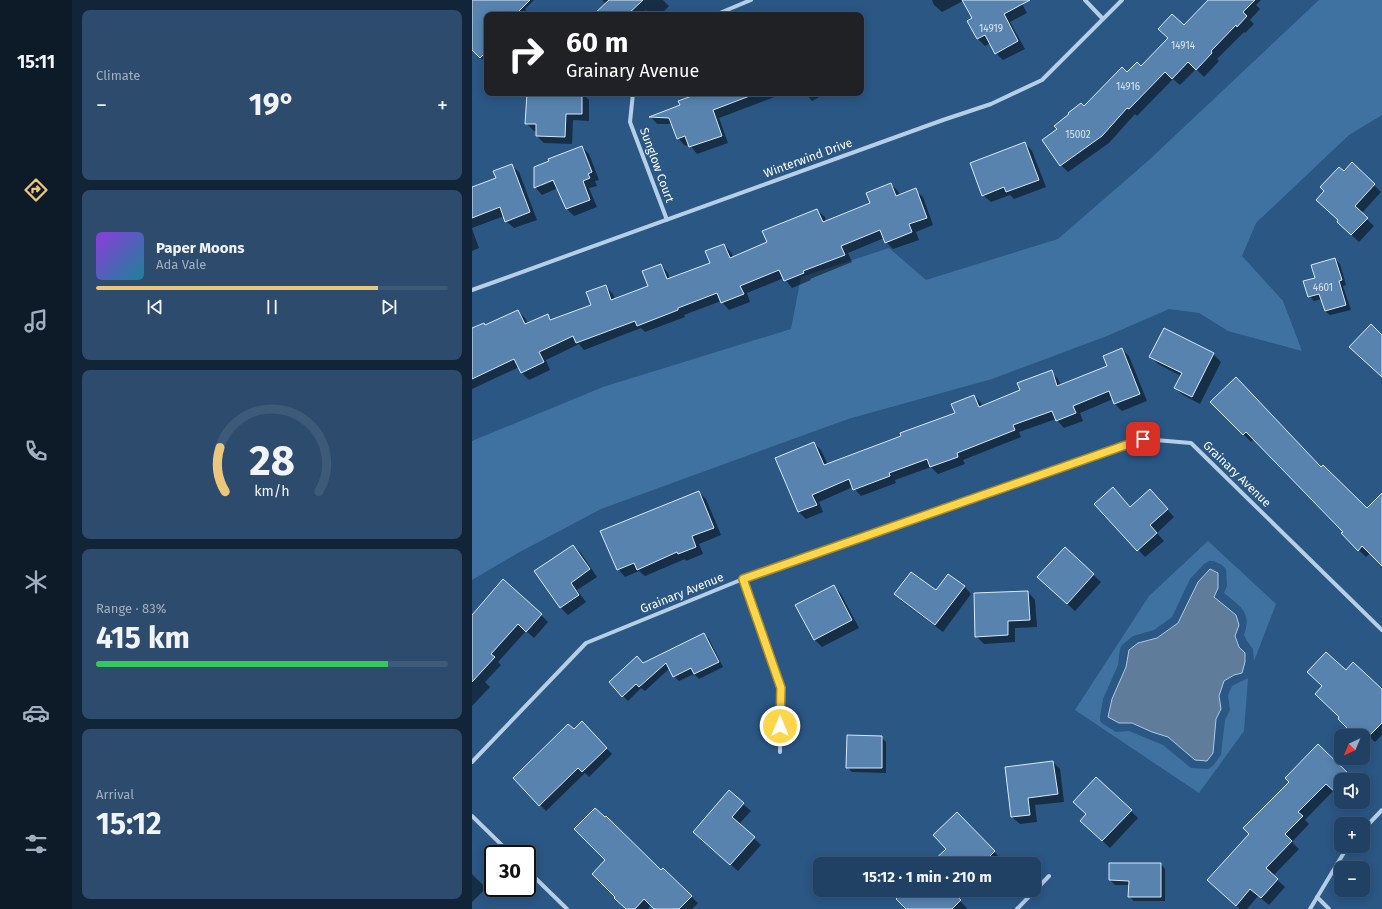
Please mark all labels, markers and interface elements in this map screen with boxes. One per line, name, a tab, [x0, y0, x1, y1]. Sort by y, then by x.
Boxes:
house number: 14919	[979, 23, 1003, 35]
text: 60 m	[566, 26, 628, 59]
icon: right	[500, 28, 552, 80]
house number: 14914	[1171, 40, 1196, 52]
text: 15:11	[17, 51, 55, 73]
text: Grainary Avenue	[566, 60, 699, 82]
text: Climate	[96, 68, 140, 83]
house number: 14916	[1116, 81, 1140, 93]
text: 19°	[249, 87, 295, 123]
text: −	[96, 92, 107, 119]
text: +	[437, 92, 448, 119]
street label: Sunglow Court	[637, 126, 677, 205]
house number: 15002	[1065, 129, 1091, 141]
street label: Winterwind Drive	[762, 135, 854, 181]
icon: directions	[22, 176, 50, 204]
text: Paper Moons	[156, 239, 244, 257]
text: Ada Vale	[156, 257, 206, 272]
house number: 4601	[1313, 282, 1333, 294]
icon: previous	[144, 296, 166, 318]
icon: pause	[261, 296, 283, 318]
icon: next	[378, 296, 400, 318]
icon: music	[22, 307, 50, 335]
pin	[1126, 422, 1160, 456]
icon: arrive	[1132, 428, 1154, 450]
text: 28	[249, 436, 295, 486]
icon: phone	[22, 437, 50, 465]
street label: Grainary Avenue	[1200, 438, 1274, 510]
text: km/h	[254, 483, 290, 500]
icon: climate	[22, 568, 50, 596]
street label: Grainary Avenue	[638, 570, 726, 616]
text: Range · 83%	[96, 601, 166, 616]
text: 415 km	[96, 620, 190, 656]
icon: car	[22, 699, 50, 727]
position arrow	[759, 705, 801, 747]
north arrow	[1334, 729, 1370, 765]
map controls	[1334, 729, 1370, 897]
button: sound	[1334, 773, 1370, 809]
text: Arrival	[96, 787, 134, 802]
text: 15:12	[96, 806, 162, 842]
button: +	[1334, 817, 1370, 853]
icon: filters	[22, 830, 50, 858]
speed limit sign: 30	[484, 845, 536, 897]
button: −	[1334, 861, 1370, 897]
text: 15:12 · 1 min · 210 m	[862, 868, 992, 886]

